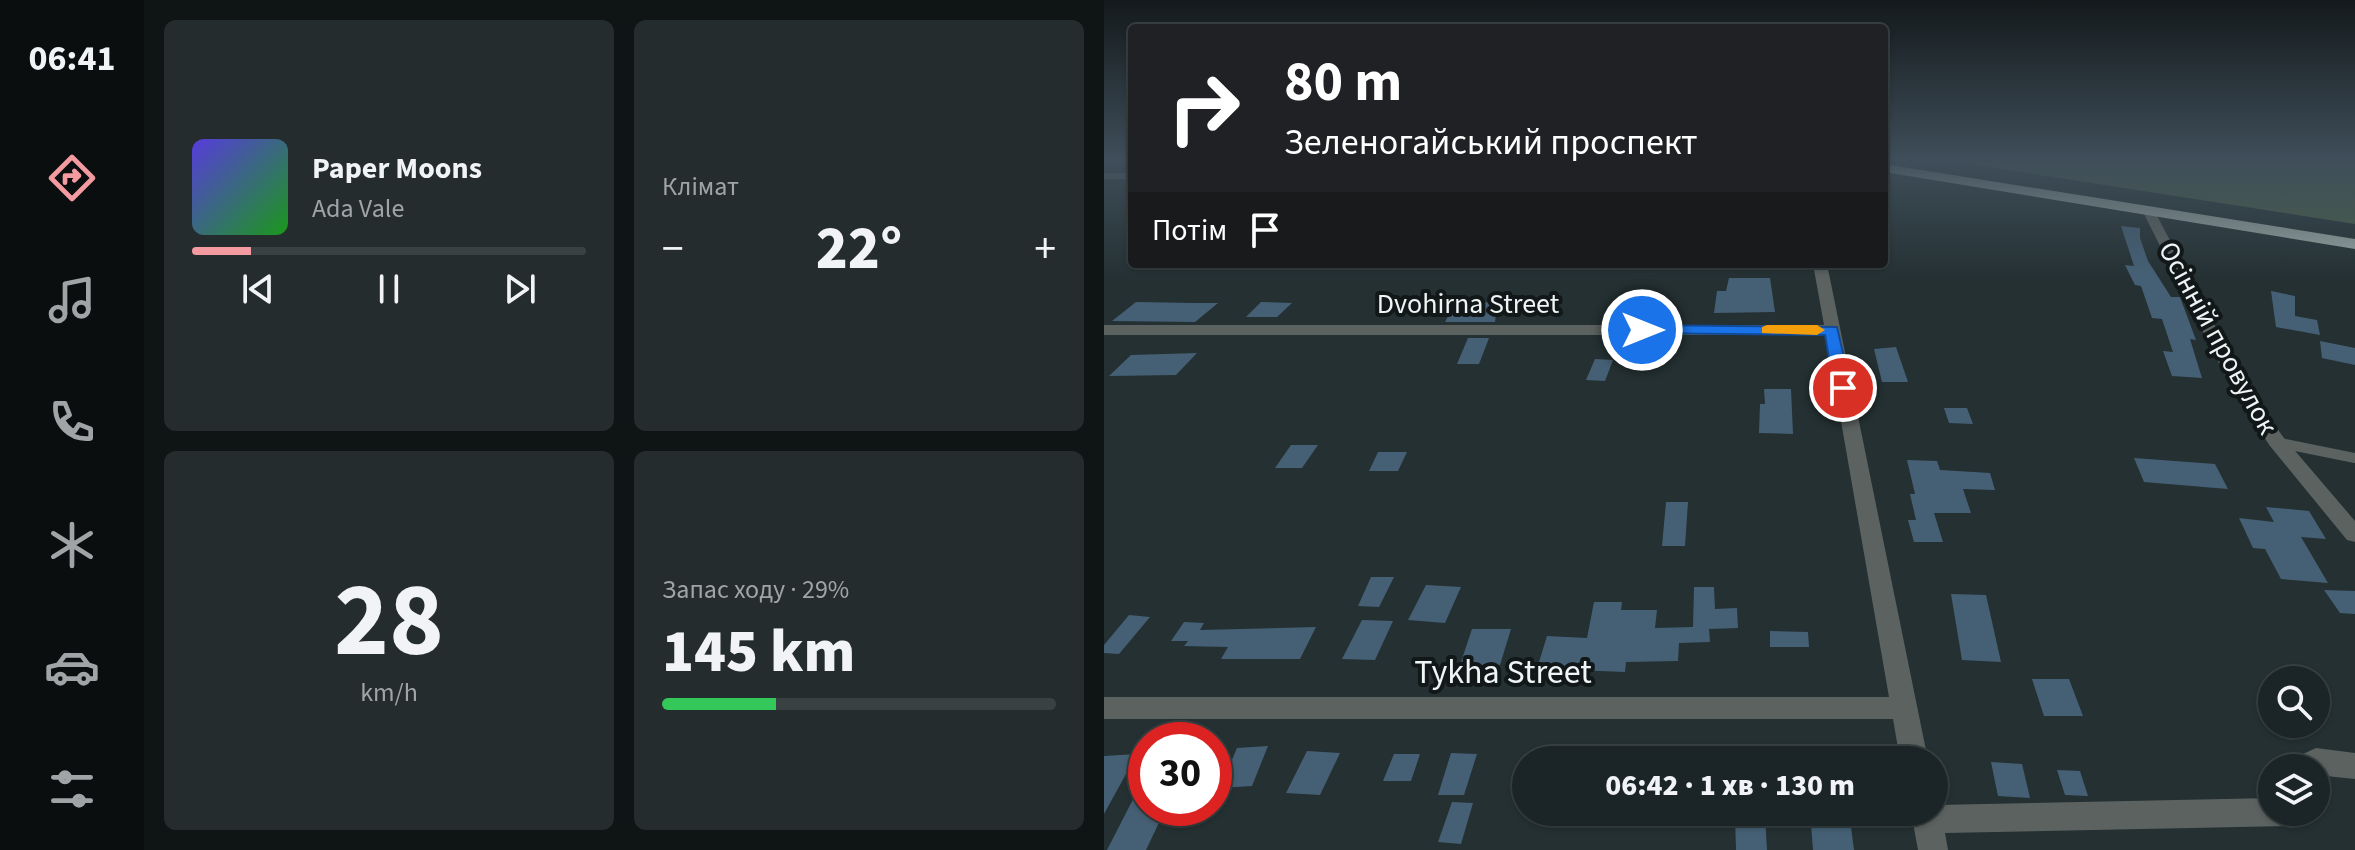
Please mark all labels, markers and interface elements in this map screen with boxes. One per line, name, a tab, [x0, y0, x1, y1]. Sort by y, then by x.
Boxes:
text: 06:41	[29, 33, 115, 84]
text: 80 m	[1284, 43, 1402, 122]
icon: right	[1152, 56, 1256, 160]
text: Зеленогайський проспект	[1284, 117, 1698, 168]
text: Paper Moons	[312, 147, 482, 190]
icon: directions	[44, 150, 100, 206]
text: Клімат	[662, 168, 739, 205]
text: Ada Vale	[312, 190, 404, 227]
text: 22°	[816, 207, 902, 292]
icon: arrive	[1243, 208, 1287, 252]
text: Потім	[1152, 209, 1227, 252]
text: −	[662, 218, 684, 281]
text: +	[1034, 218, 1056, 281]
street label: Осінній провулок	[2148, 234, 2288, 442]
icon: previous	[236, 267, 280, 311]
icon: pause	[367, 267, 411, 311]
icon: next	[498, 267, 542, 311]
icon: music	[44, 272, 100, 328]
street label: Dvohirna Street	[1377, 284, 1560, 324]
position arrow	[1600, 288, 1684, 372]
pin	[1809, 354, 1877, 422]
icon: arrive	[1821, 366, 1865, 410]
icon: phone	[44, 394, 100, 450]
icon: climate	[44, 517, 100, 573]
text: 28	[334, 548, 444, 696]
text: Запас ходу · 29%	[662, 571, 849, 608]
text: 145 km	[662, 610, 855, 695]
icon: car	[44, 639, 100, 695]
street label: Tykha Street	[1414, 648, 1592, 697]
map controls	[2258, 666, 2330, 826]
button: search	[2258, 666, 2330, 738]
text: km/h	[360, 674, 418, 711]
speed limit sign: 30	[1128, 722, 1232, 826]
button: layers	[2258, 754, 2330, 826]
icon: filters	[44, 761, 100, 817]
text: 06:42 · 1 хв · 130 m	[1605, 764, 1855, 807]

